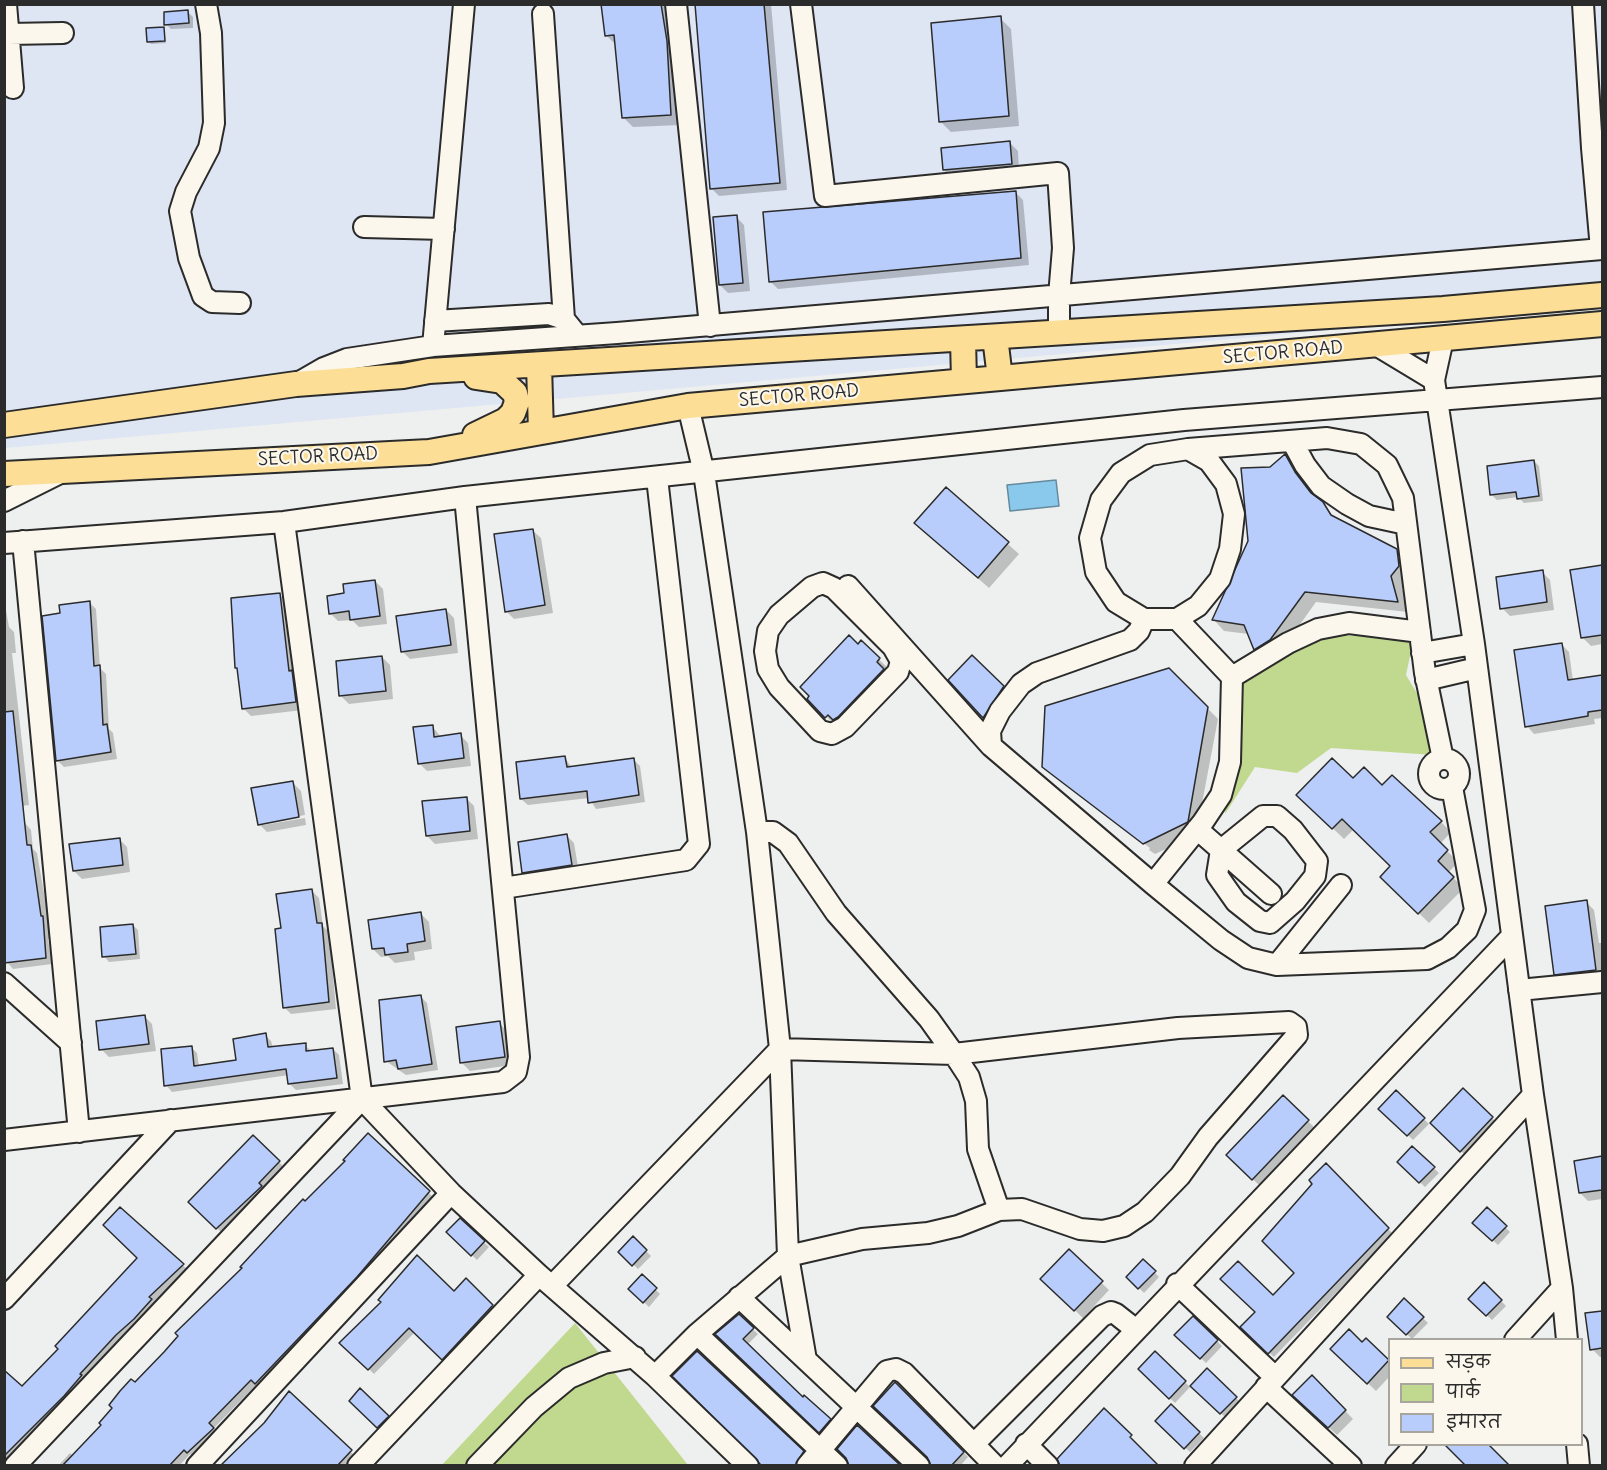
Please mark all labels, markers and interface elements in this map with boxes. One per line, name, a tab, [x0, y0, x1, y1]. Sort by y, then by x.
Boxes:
street label: SECTOR ROAD	[1222, 337, 1344, 369]
street label: SECTOR ROAD	[738, 380, 860, 412]
street label: SECTOR ROAD	[257, 443, 379, 471]
legend	[1388, 1338, 1583, 1446]
text: सड़क	[1446, 1350, 1490, 1373]
text: पार्क	[1446, 1380, 1480, 1403]
text: इमारत	[1446, 1410, 1501, 1433]

